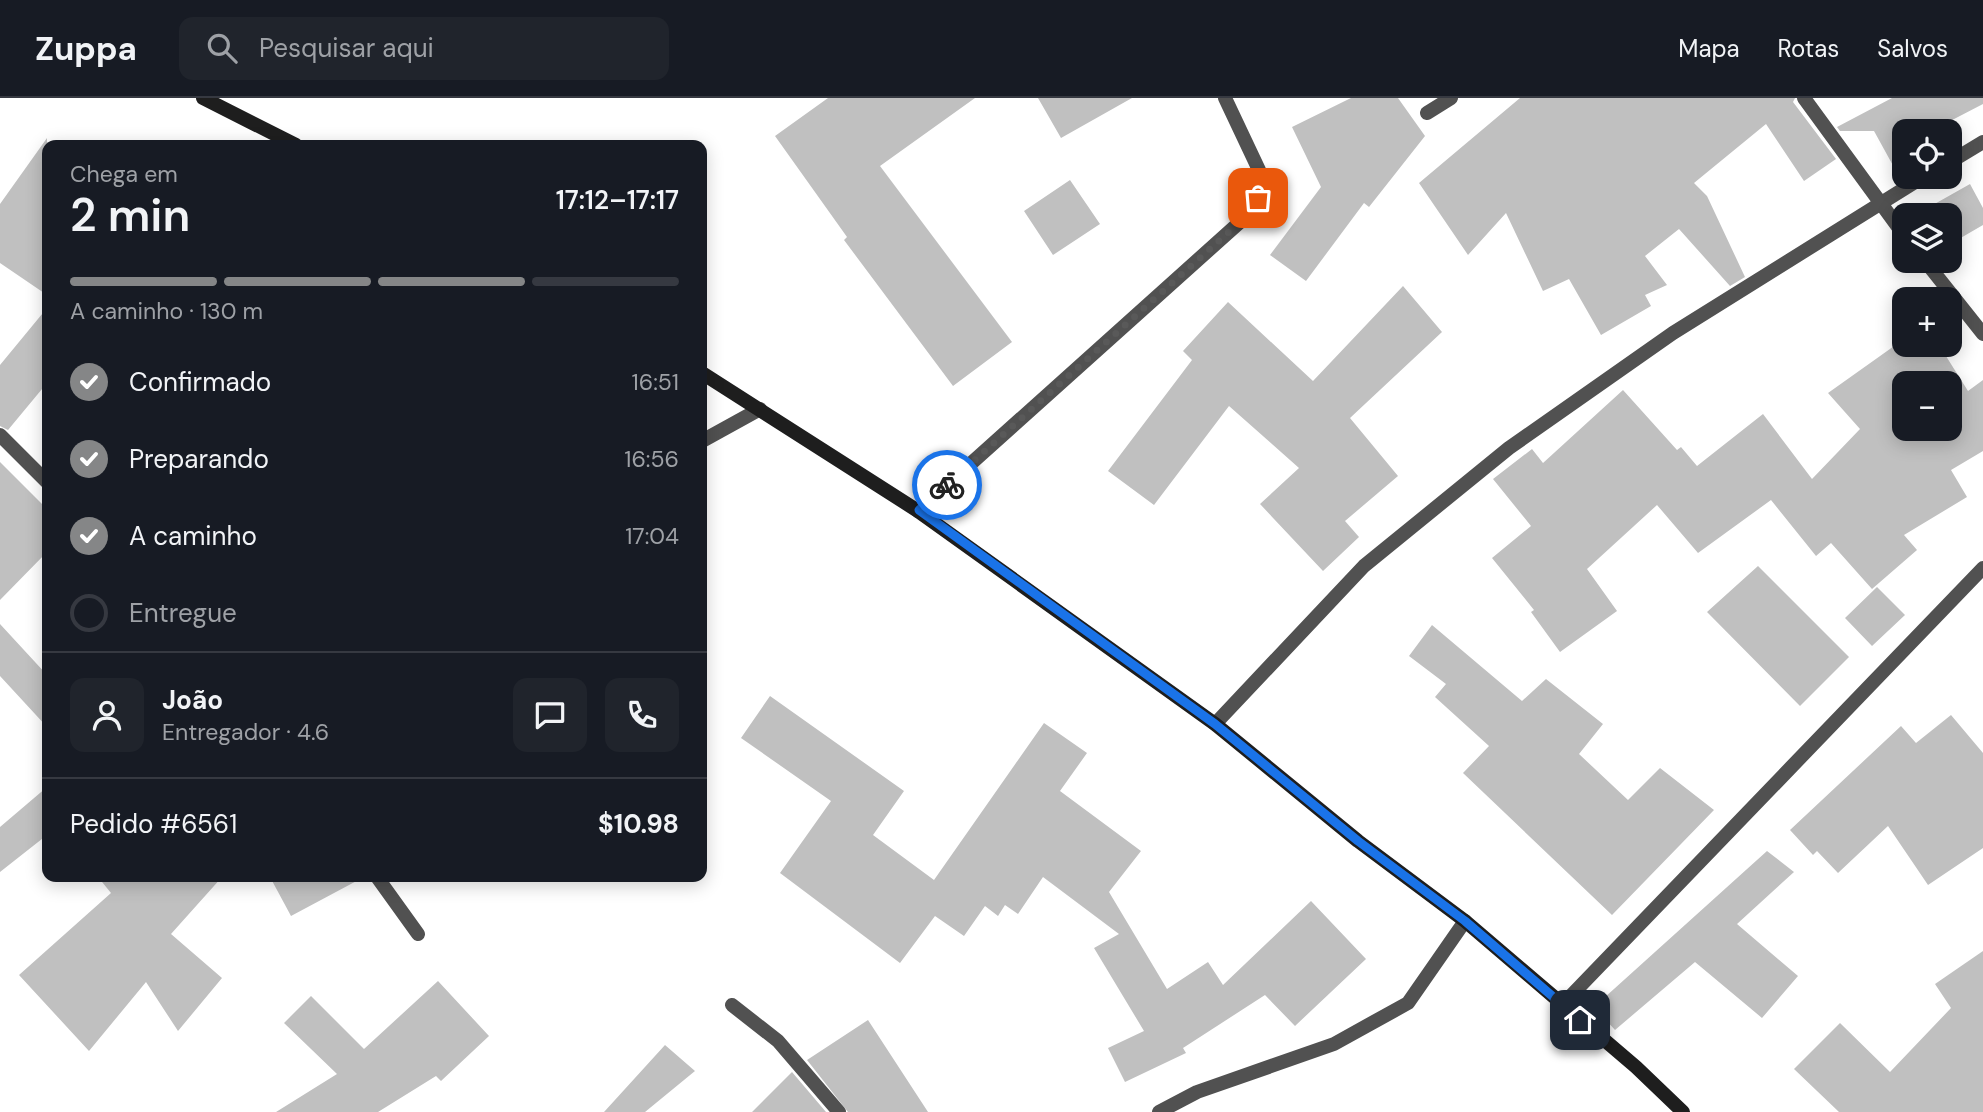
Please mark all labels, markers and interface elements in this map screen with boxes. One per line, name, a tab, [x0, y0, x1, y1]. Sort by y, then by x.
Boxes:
search box	[179, 17, 669, 80]
text: Zuppa	[35, 27, 137, 70]
icon: search	[203, 29, 241, 67]
text: Pesquisar aqui	[259, 31, 434, 65]
text: Mapa	[1678, 33, 1740, 64]
text: Rotas	[1778, 33, 1839, 64]
text: Salvos	[1877, 33, 1948, 64]
map controls	[1892, 119, 1962, 441]
button: locate	[1892, 119, 1962, 189]
text: Chega em	[70, 159, 178, 189]
pin	[1228, 168, 1288, 228]
icon: bag	[1239, 179, 1277, 217]
text: 17:12–17:17	[556, 183, 679, 217]
text: 2 min	[70, 185, 190, 245]
button: layers	[1892, 203, 1962, 273]
button: +	[1892, 287, 1962, 357]
text: A caminho · 130 m	[70, 296, 263, 326]
icon: check	[70, 363, 108, 401]
text: Confirmado	[129, 365, 271, 399]
text: 16:51	[632, 367, 679, 397]
button: −	[1892, 371, 1962, 441]
icon: check	[70, 440, 108, 478]
text: Preparando	[129, 442, 269, 476]
text: 16:56	[624, 444, 679, 474]
courier	[912, 450, 982, 520]
icon: bike	[928, 466, 966, 504]
icon: check	[70, 517, 108, 555]
text: A caminho	[129, 519, 257, 553]
text: 17:04	[625, 521, 679, 551]
text: Entregue	[129, 596, 237, 630]
button: person	[70, 678, 144, 752]
button: chat	[513, 678, 587, 752]
button: phone	[605, 678, 679, 752]
text: João	[162, 683, 223, 717]
text: Entregador · 4.6	[162, 717, 329, 747]
text: Pedido #6561	[70, 807, 237, 841]
text: $10.98	[598, 807, 679, 841]
pin	[1550, 990, 1610, 1050]
icon: home	[1561, 1001, 1599, 1039]

